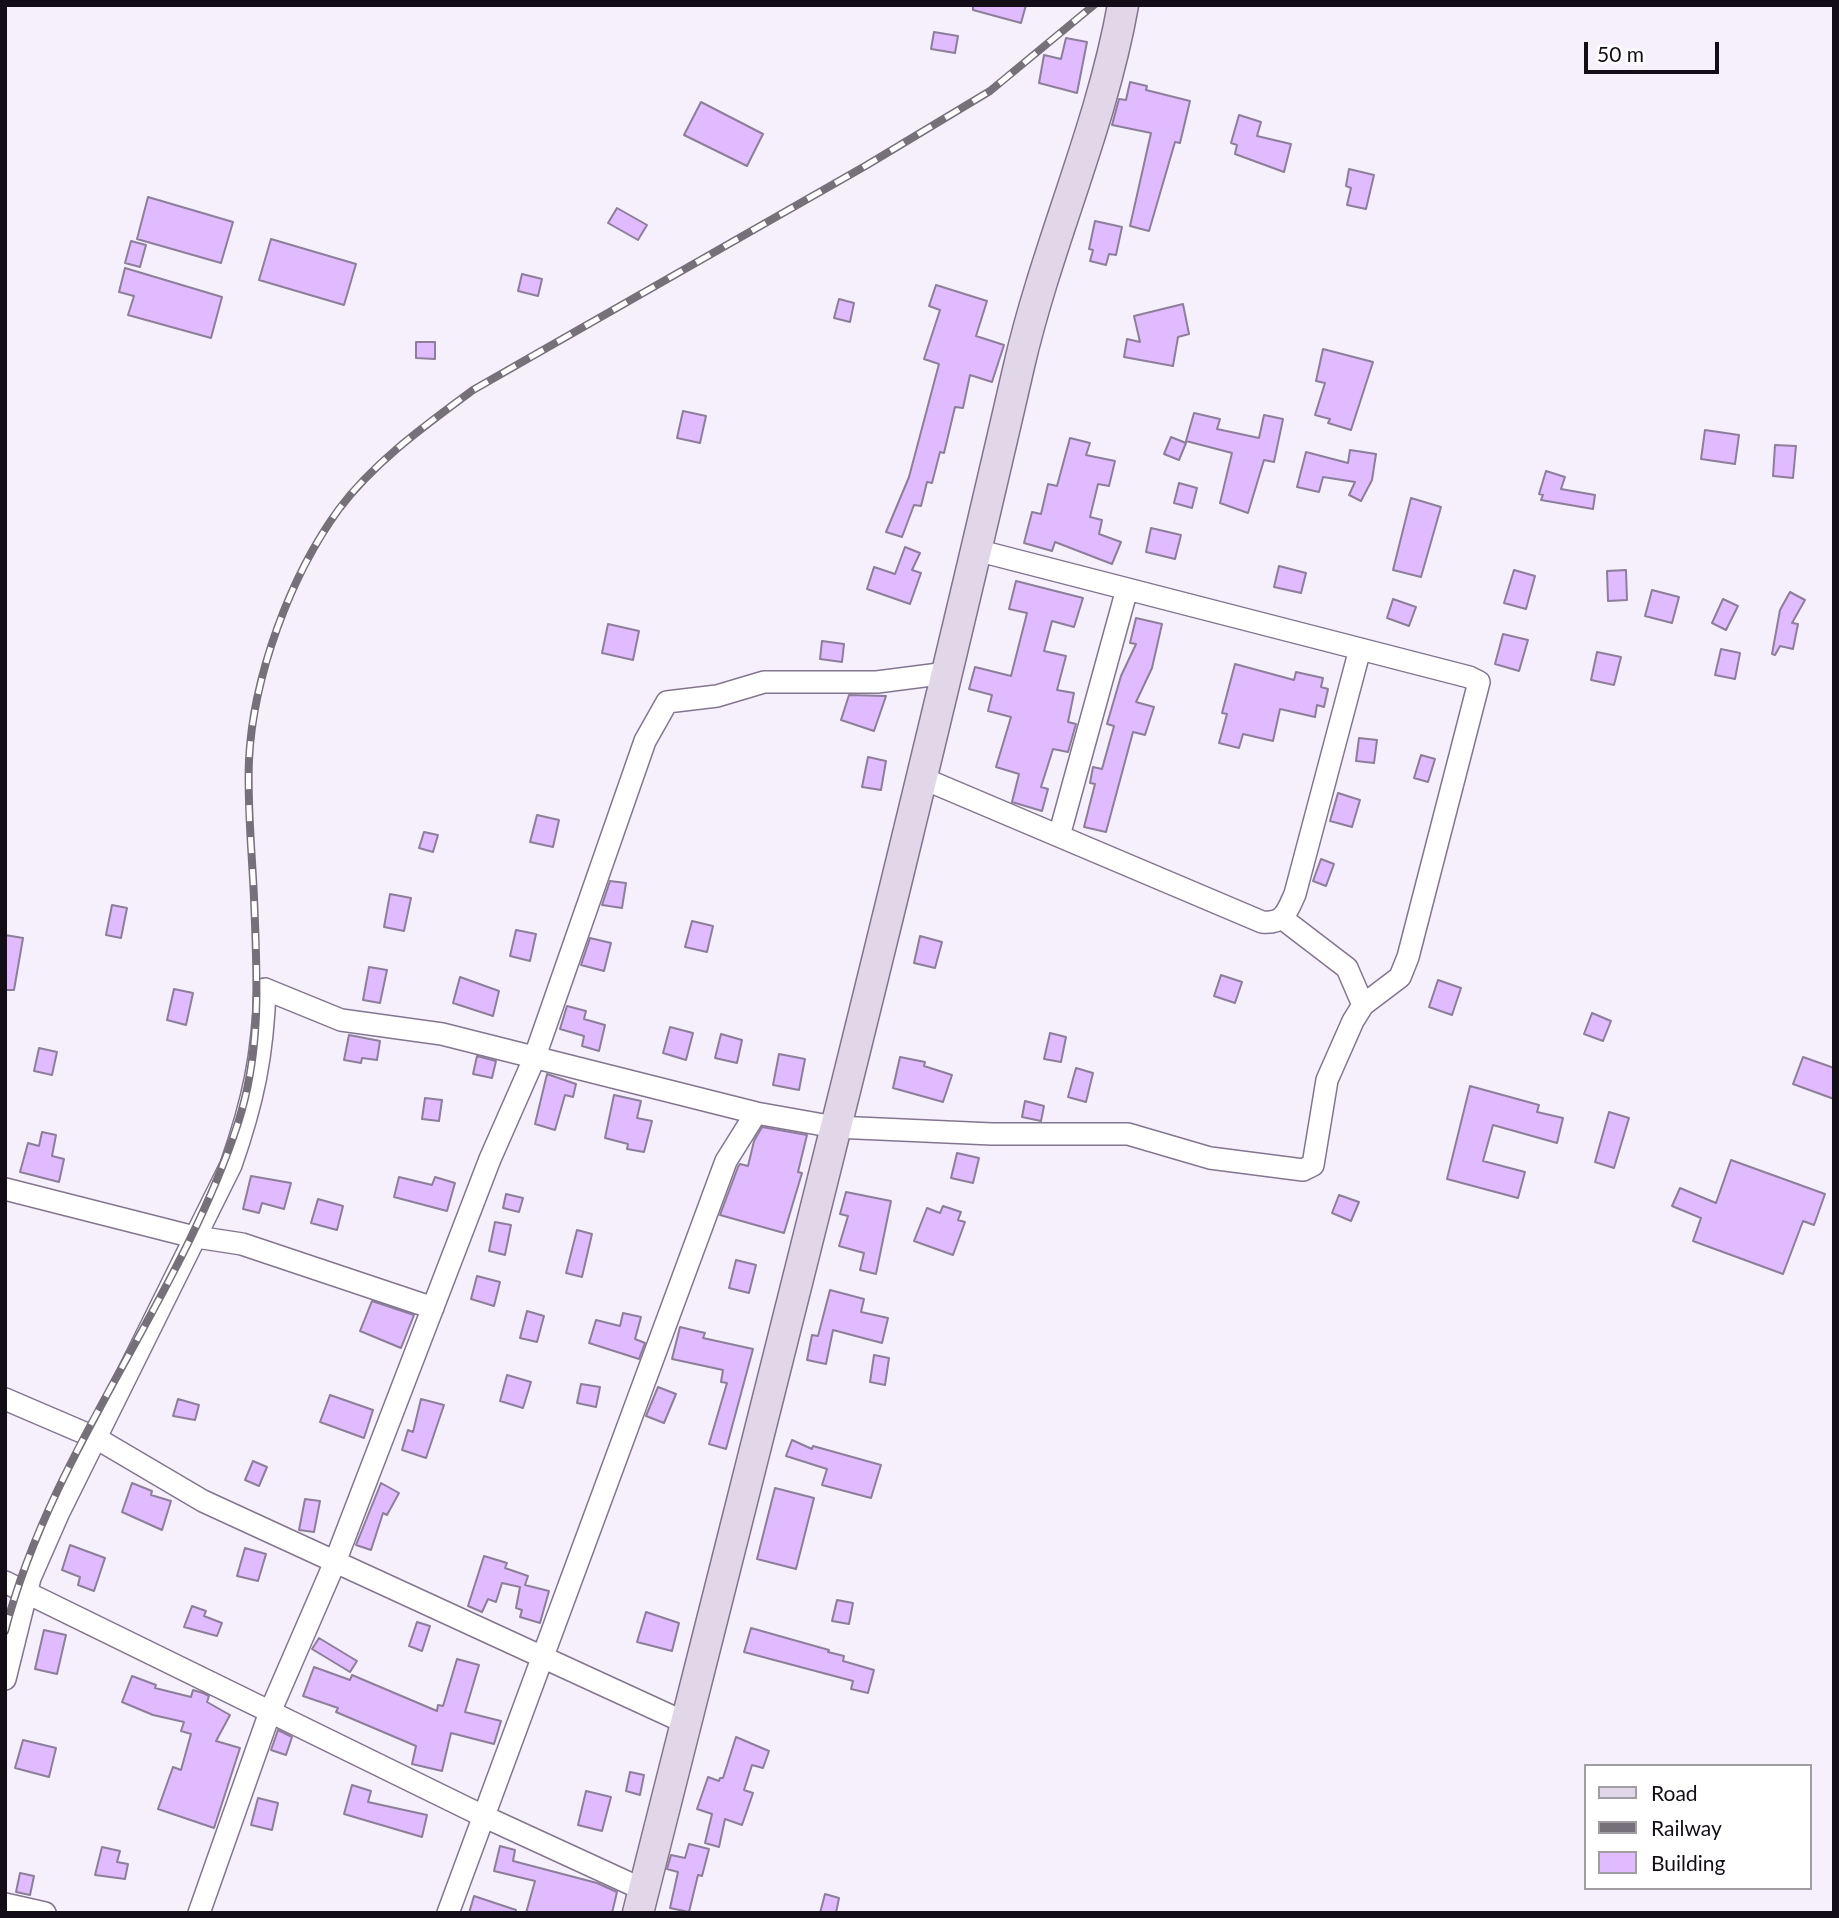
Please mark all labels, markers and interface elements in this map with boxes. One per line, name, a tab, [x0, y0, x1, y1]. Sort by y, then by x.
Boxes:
scale bar	[1587, 28, 1722, 72]
text: 50 m	[1597, 41, 1644, 66]
legend	[1584, 1764, 1811, 1890]
text: Road	[1651, 1780, 1698, 1805]
text: Railway	[1651, 1815, 1722, 1840]
text: Building	[1651, 1850, 1726, 1875]

